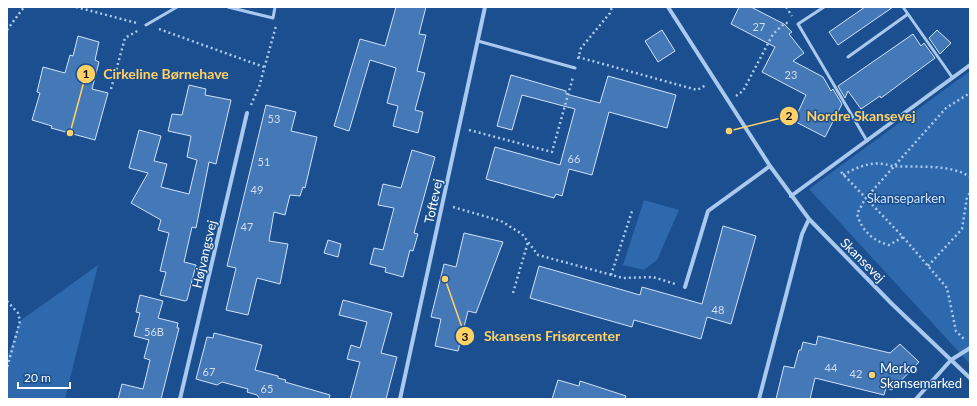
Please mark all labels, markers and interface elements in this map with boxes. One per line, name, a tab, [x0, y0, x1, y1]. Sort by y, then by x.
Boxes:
house number: 27	[753, 20, 765, 33]
callout: Cirkeline Børnehave	[76, 61, 237, 87]
text: Cirkeline Børnehave	[103, 65, 229, 82]
text: 1	[83, 66, 90, 81]
house number: 23	[785, 68, 797, 81]
callout: Nordre Skansevej	[779, 103, 924, 129]
text: Nordre Skansevej	[806, 107, 916, 124]
text: 2	[786, 108, 793, 123]
house number: 53	[268, 112, 280, 125]
house number: 66	[568, 152, 580, 165]
house number: 51	[258, 155, 270, 168]
street label: Toftevej	[420, 177, 446, 225]
house number: 49	[251, 183, 263, 196]
park label: Skanseparken	[867, 190, 945, 206]
street label: Højvangsvej	[188, 218, 220, 290]
house number: 47	[241, 220, 253, 233]
street label: Skansevej	[837, 234, 889, 286]
house number: 48	[712, 303, 724, 316]
callout: Skansens Frisørcenter	[455, 323, 628, 349]
house number: 56B	[144, 325, 164, 338]
text: Skansens Frisørcenter	[484, 327, 621, 344]
text: 3	[462, 329, 469, 344]
place label: Merko Skansemarked	[880, 360, 962, 391]
house number: 44	[825, 361, 838, 374]
scale bar	[18, 364, 70, 390]
house number: 67	[203, 365, 215, 378]
house number: 42	[850, 367, 862, 380]
text: 20 m	[24, 370, 51, 385]
marker: Merko Skansemarked	[867, 370, 877, 380]
house number: 65	[261, 382, 273, 395]

